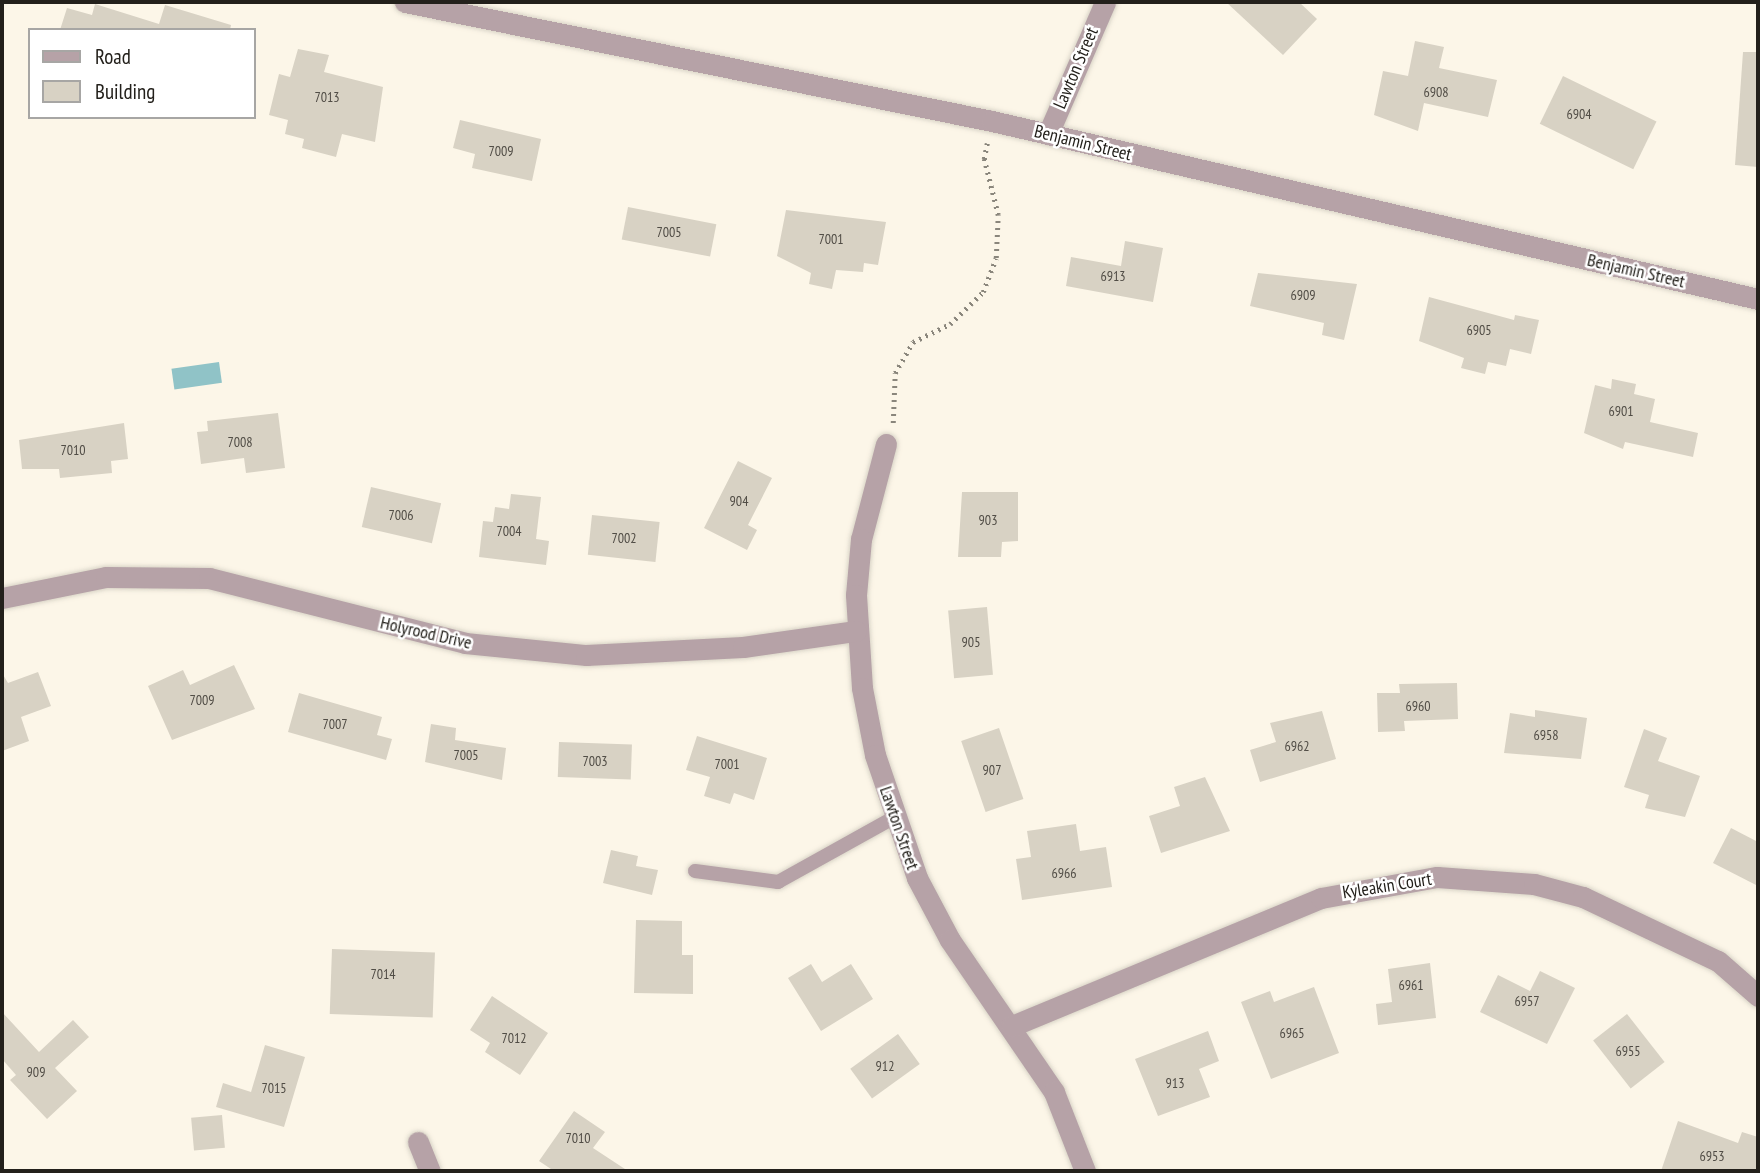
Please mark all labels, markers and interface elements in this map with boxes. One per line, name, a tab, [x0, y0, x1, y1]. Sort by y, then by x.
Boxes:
street label: Lawton Street	[1049, 24, 1103, 112]
legend	[28, 28, 256, 119]
text: Road	[95, 43, 131, 70]
text: Building	[95, 78, 155, 105]
house number: 6908	[1423, 84, 1449, 100]
house number: 7013	[314, 89, 340, 105]
house number: 6904	[1566, 106, 1592, 122]
street label: Benjamin Street	[1032, 120, 1134, 166]
house number: 7009	[488, 143, 514, 159]
house number: 7005	[656, 224, 682, 240]
house number: 7001	[818, 231, 844, 247]
street label: Benjamin Street	[1585, 249, 1687, 293]
house number: 6913	[1100, 268, 1126, 284]
house number: 6909	[1290, 287, 1316, 303]
house number: 6905	[1466, 322, 1492, 338]
house number: 6901	[1608, 403, 1634, 419]
house number: 7008	[227, 434, 253, 450]
house number: 7010	[60, 442, 86, 458]
house number: 904	[730, 493, 748, 509]
house number: 7006	[388, 507, 414, 523]
house number: 903	[979, 512, 997, 528]
house number: 7004	[496, 523, 522, 539]
house number: 7002	[611, 530, 637, 546]
street label: Holyrood Drive	[378, 612, 474, 654]
house number: 905	[962, 634, 980, 650]
house number: 7009	[189, 692, 215, 708]
house number: 6960	[1405, 698, 1431, 714]
house number: 7007	[322, 716, 348, 732]
house number: 6958	[1533, 727, 1559, 743]
house number: 6962	[1284, 738, 1310, 754]
house number: 7005	[453, 747, 479, 763]
house number: 7003	[582, 753, 608, 769]
house number: 7001	[714, 756, 740, 772]
house number: 907	[983, 762, 1001, 778]
street label: Lawton Street	[875, 784, 923, 872]
house number: 6966	[1051, 865, 1077, 881]
street label: Kyleakin Court	[1341, 868, 1433, 904]
house number: 7014	[370, 966, 396, 982]
house number: 6961	[1398, 977, 1424, 993]
house number: 6957	[1514, 993, 1540, 1009]
house number: 6965	[1279, 1025, 1305, 1041]
house number: 7012	[501, 1030, 527, 1046]
house number: 6955	[1615, 1043, 1641, 1059]
house number: 912	[876, 1058, 894, 1074]
house number: 909	[27, 1064, 45, 1080]
house number: 913	[1166, 1075, 1184, 1091]
house number: 7015	[261, 1080, 287, 1096]
house number: 7010	[565, 1130, 591, 1146]
house number: 6953	[1699, 1148, 1725, 1164]

